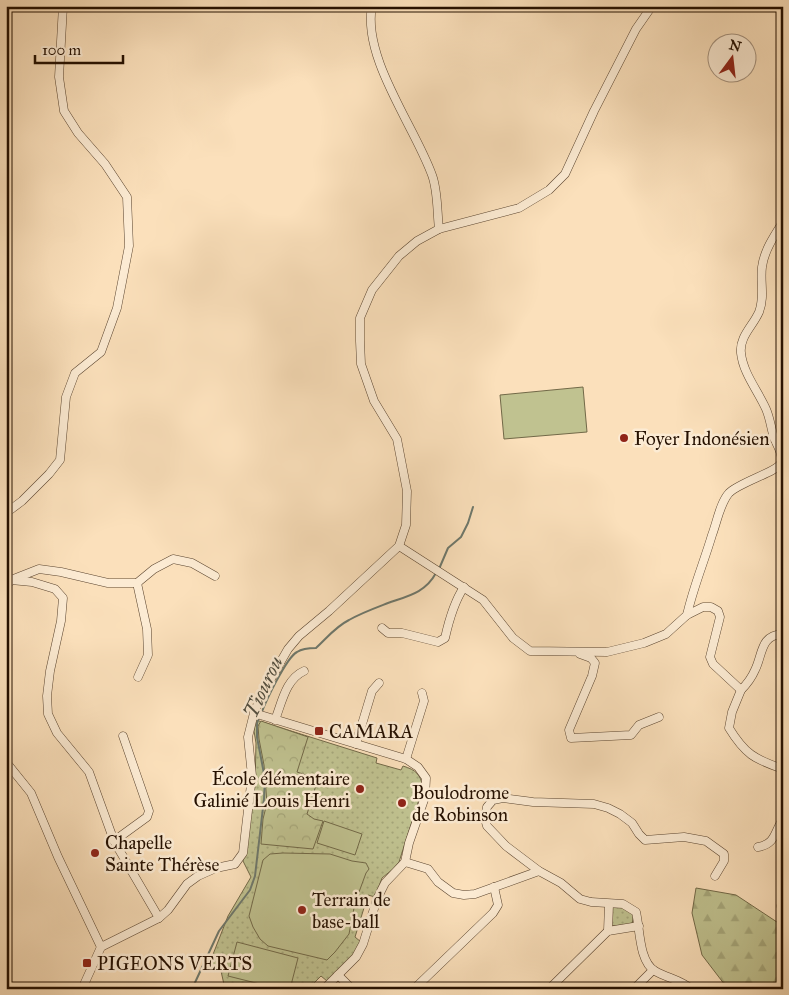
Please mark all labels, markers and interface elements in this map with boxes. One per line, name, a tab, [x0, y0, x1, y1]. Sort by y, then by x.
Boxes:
scale bar	[35, 32, 122, 64]
north arrow	[706, 32, 756, 82]
text: N	[727, 36, 743, 56]
text: 100 m	[42, 41, 82, 59]
place label: Foyer Indonésien	[634, 427, 770, 450]
marker: Foyer Indonésien	[618, 432, 630, 444]
water label: Tiourou	[238, 652, 288, 722]
place label: CAMARA	[329, 720, 413, 743]
marker: CAMARA	[313, 725, 325, 737]
place label: École élémentaire Galinié Louis Henri	[193, 766, 350, 812]
place label: Boulodrome de Robinson	[412, 781, 509, 826]
marker: École élémentaire Galinié Louis Henri	[354, 783, 366, 795]
marker: Boulodrome de Robinson	[396, 797, 408, 809]
place label: Chapelle Sainte Thérèse	[105, 831, 219, 876]
marker: Chapelle Sainte Thérèse	[89, 847, 101, 859]
place label: Terrain de base-ball	[312, 888, 391, 933]
marker: Terrain de base-ball	[296, 904, 308, 916]
place label: PIGEONS VERTS	[97, 952, 252, 975]
marker: PIGEONS VERTS	[81, 957, 93, 969]

